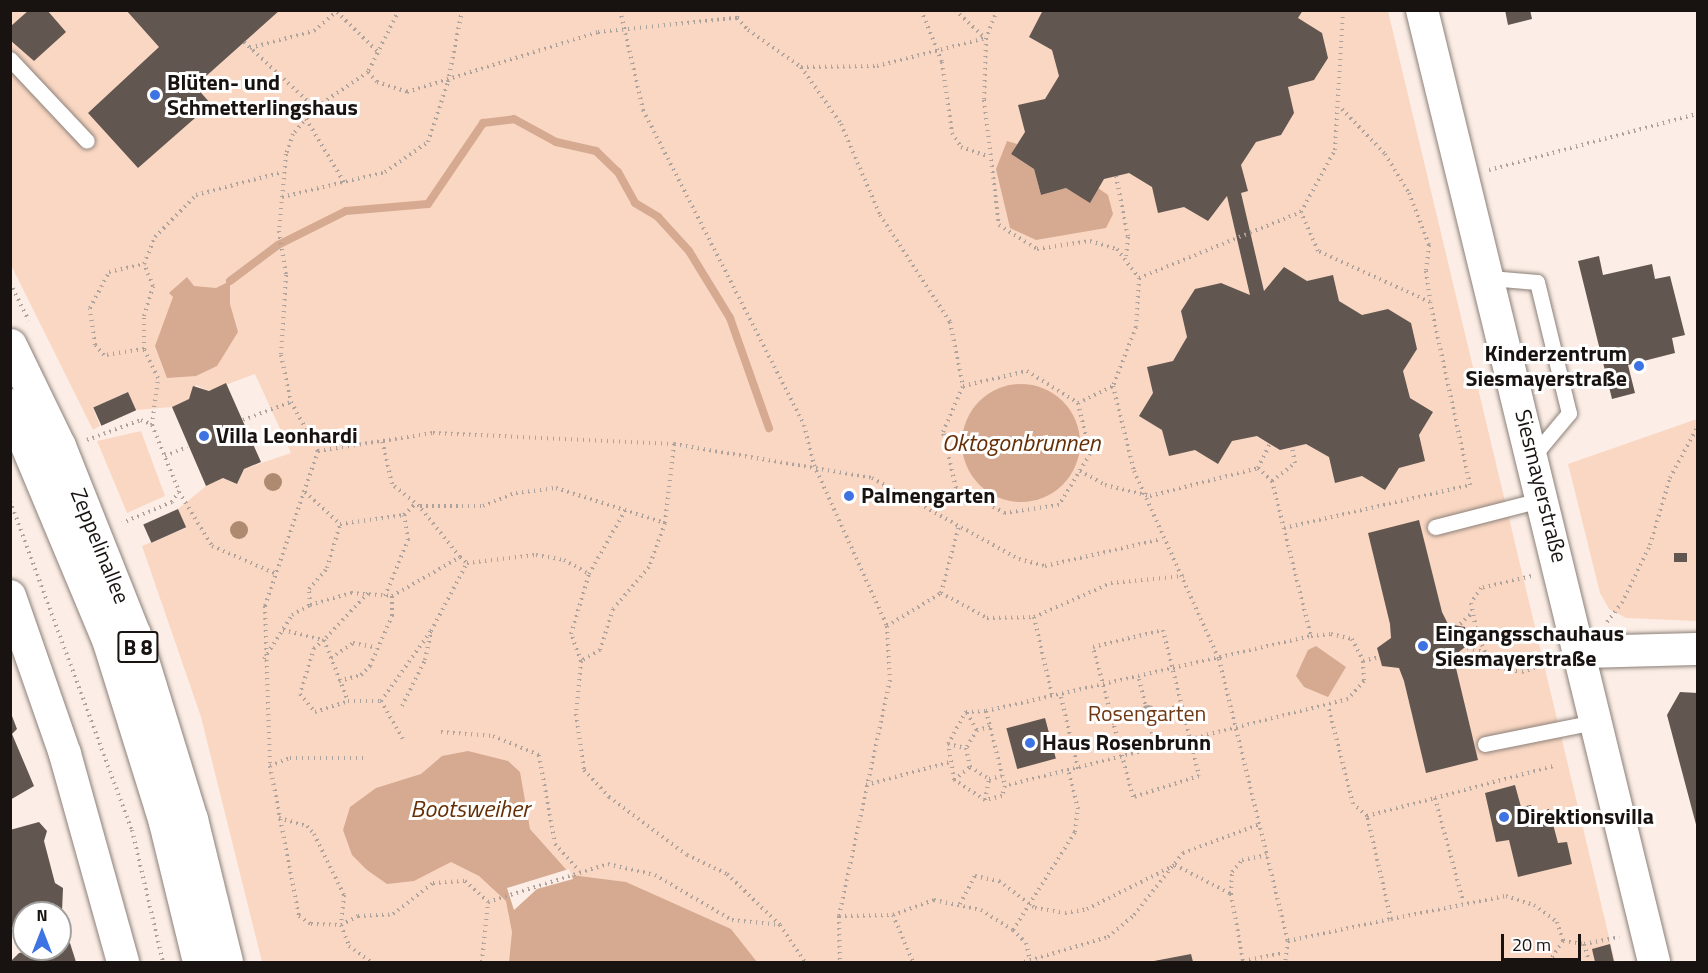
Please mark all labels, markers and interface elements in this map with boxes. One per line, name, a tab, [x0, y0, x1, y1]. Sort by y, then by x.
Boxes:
place label: Blüten- und Schmetterlingshaus	[167, 69, 358, 120]
marker: Blüten- und Schmetterlingshaus	[148, 88, 162, 102]
place label: Kinderzentrum Siesmayerstraße	[1465, 340, 1627, 392]
marker: Kinderzentrum Siesmayerstraße	[1632, 359, 1646, 373]
street label: Siesmayerstraße	[1509, 407, 1573, 565]
place label: Villa Leonhardi	[216, 423, 358, 449]
marker: Villa Leonhardi	[197, 429, 211, 443]
water label: Oktogonbrunnen	[942, 429, 1100, 457]
place label: Palmengarten	[861, 483, 995, 509]
street label: Zeppelinallee	[65, 484, 135, 608]
marker: Palmengarten	[842, 489, 856, 503]
place label: Eingangsschauhaus Siesmayerstraße	[1435, 620, 1624, 672]
road number: B 8	[117, 629, 159, 665]
marker: Eingangsschauhaus Siesmayerstraße	[1416, 639, 1430, 653]
park label: Rosengarten	[1088, 701, 1206, 727]
place label: Haus Rosenbrunn	[1042, 730, 1211, 756]
marker: Haus Rosenbrunn	[1023, 736, 1037, 750]
water label: Bootsweiher	[410, 795, 530, 823]
place label: Direktionsvilla	[1516, 804, 1654, 830]
marker: Direktionsvilla	[1497, 810, 1511, 824]
north arrow	[12, 901, 72, 961]
text: N	[36, 903, 48, 927]
scale bar	[1504, 922, 1584, 960]
text: 20 m	[1512, 931, 1551, 958]

